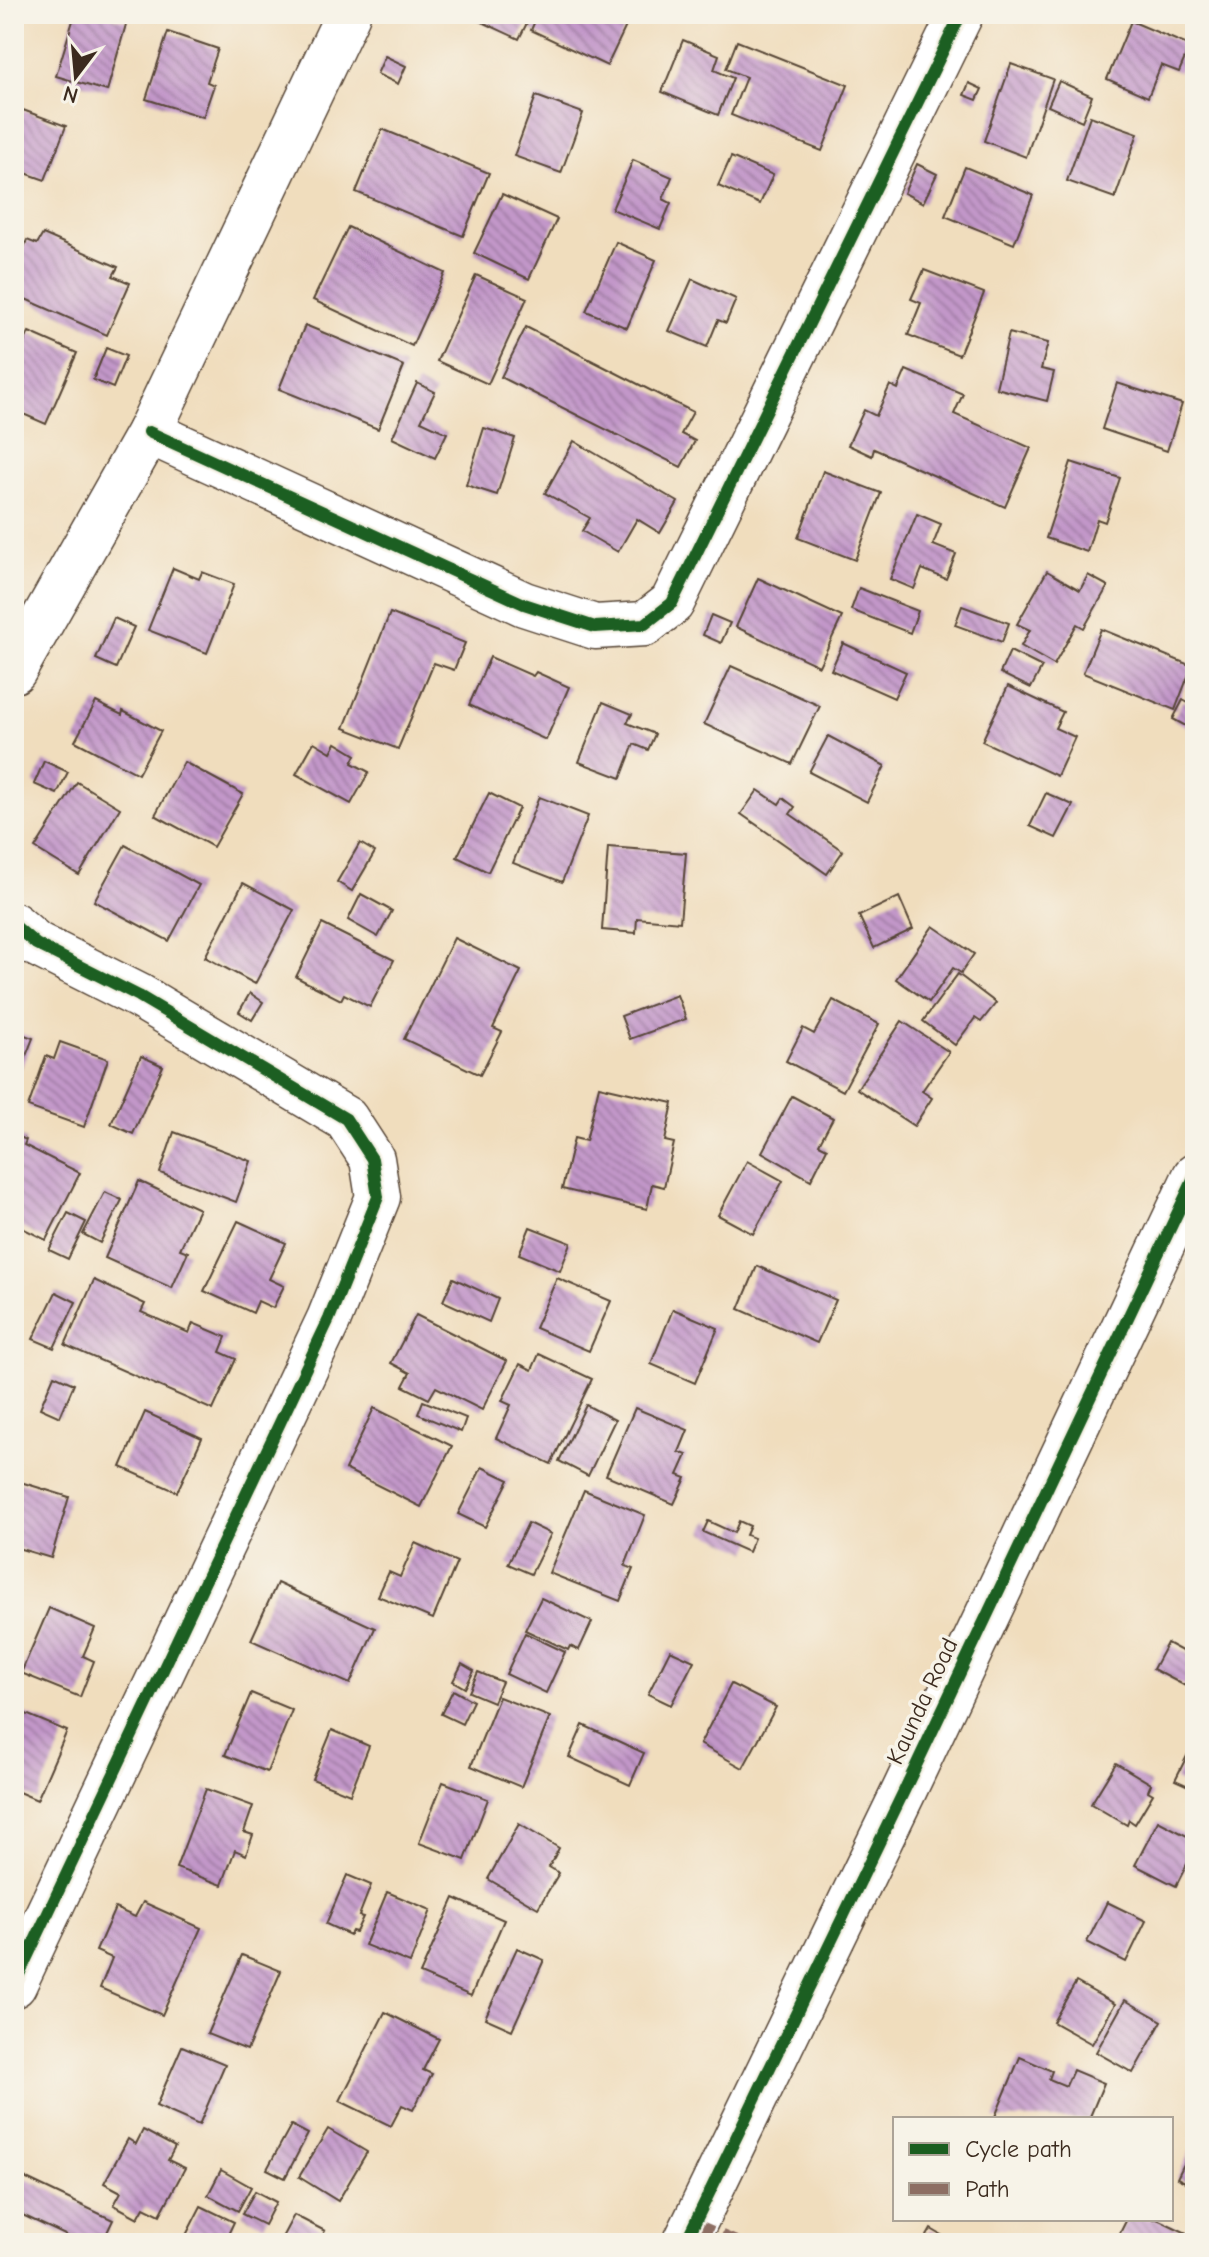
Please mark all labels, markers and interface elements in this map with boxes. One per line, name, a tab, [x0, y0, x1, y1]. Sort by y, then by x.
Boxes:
north arrow	[36, 36, 116, 116]
text: N	[60, 80, 81, 109]
street label: Kaunda Road	[881, 1633, 963, 1769]
legend	[893, 2117, 1173, 2221]
text: Cycle path	[965, 2135, 1072, 2163]
text: Path	[965, 2175, 1010, 2203]

